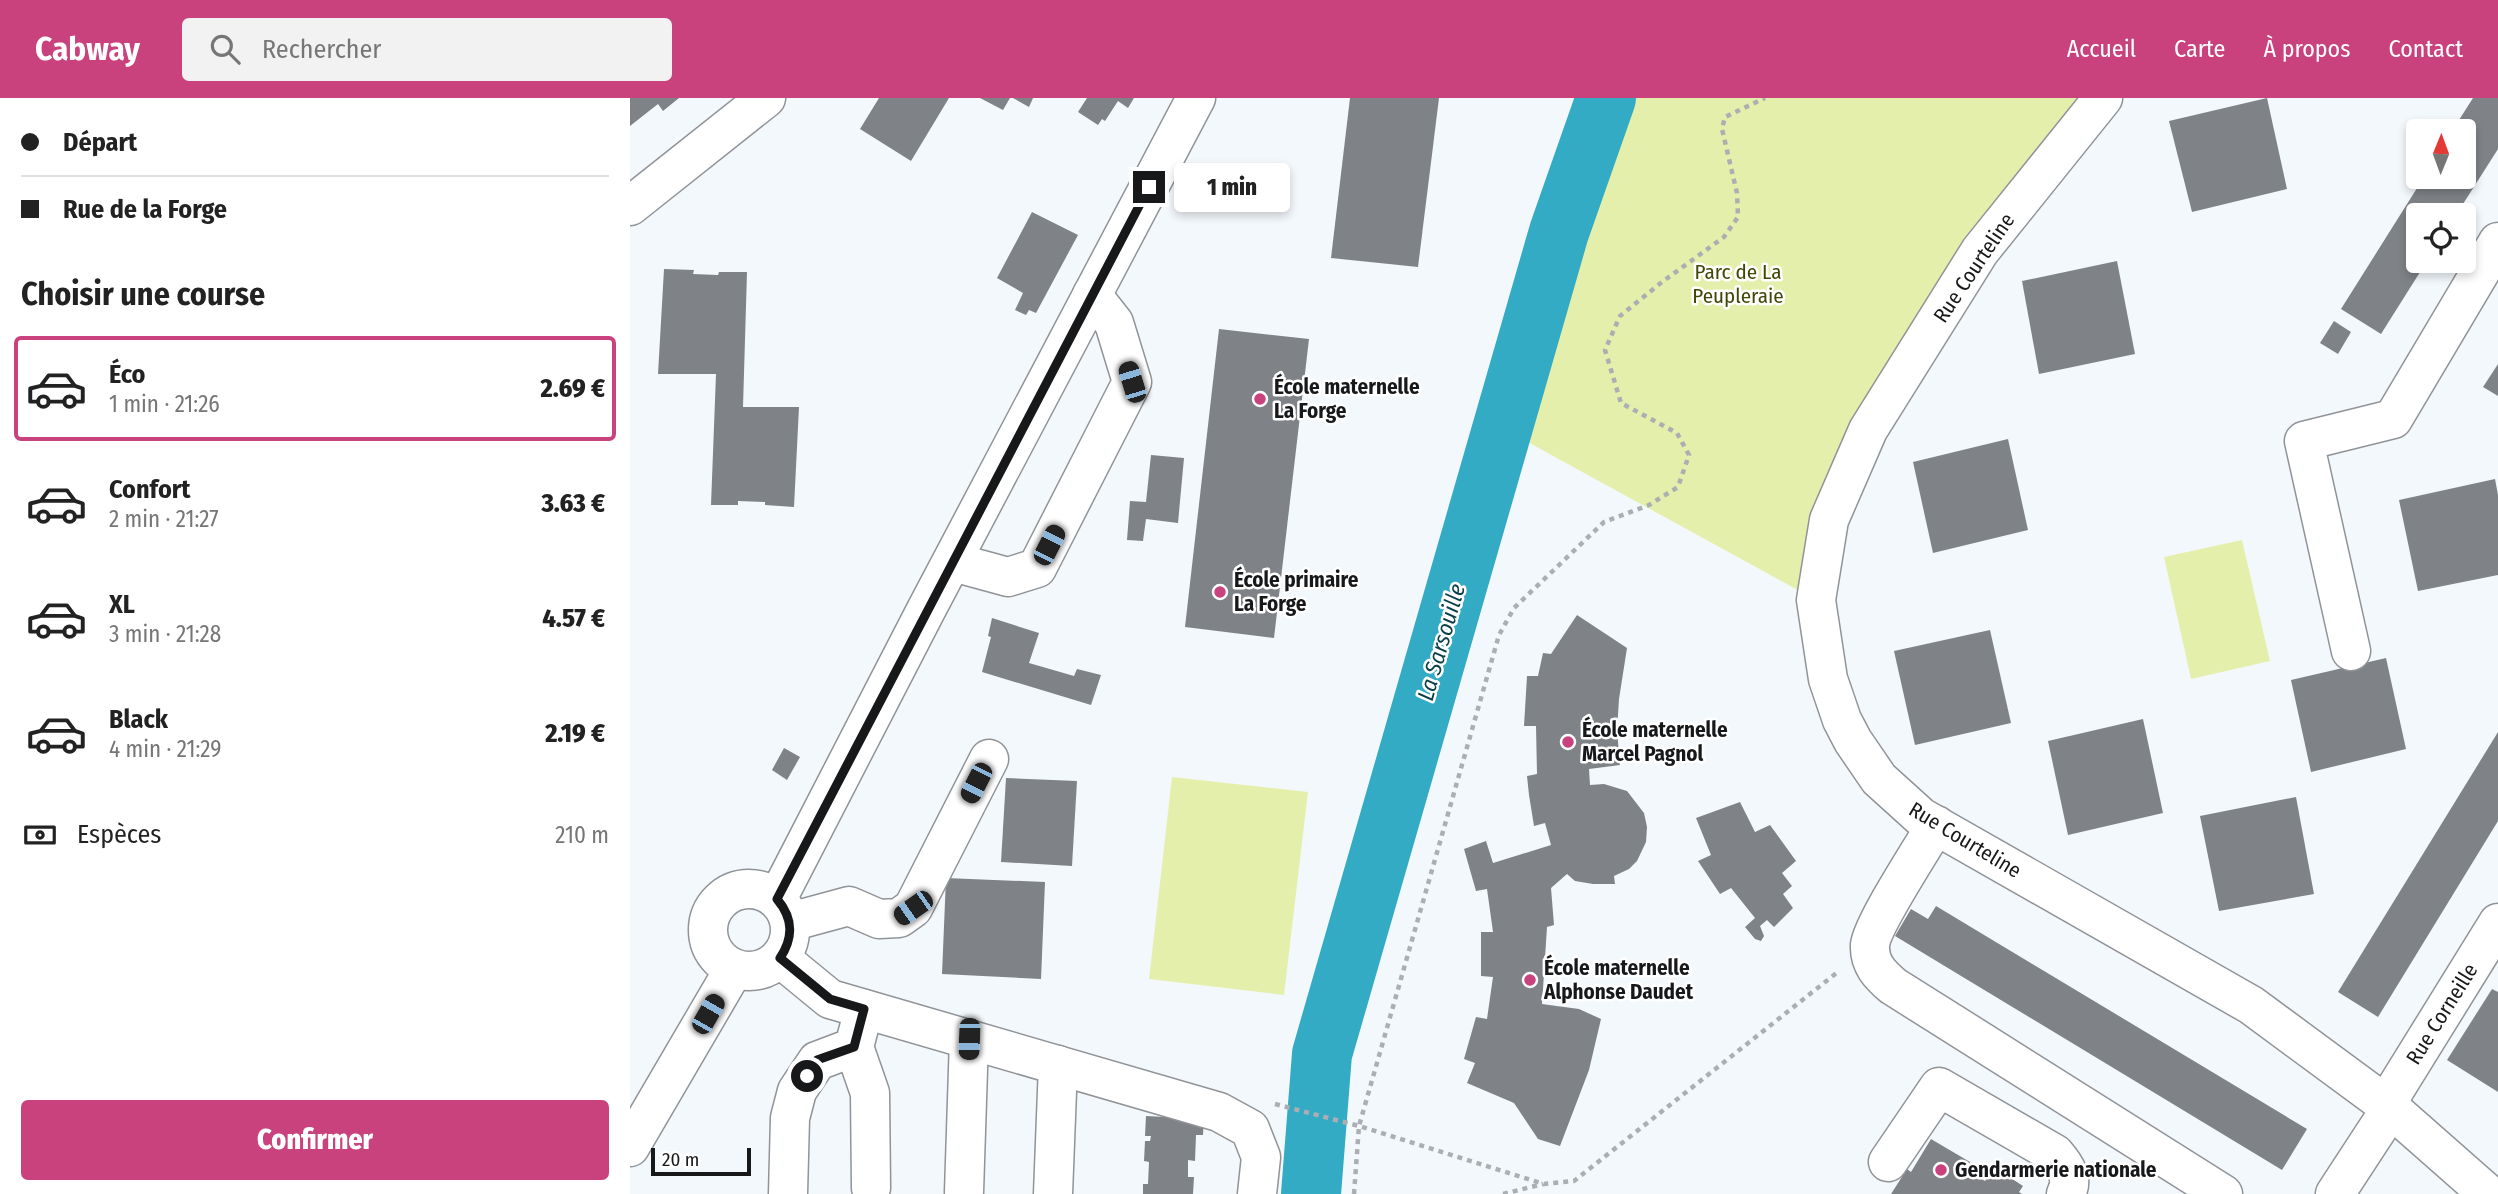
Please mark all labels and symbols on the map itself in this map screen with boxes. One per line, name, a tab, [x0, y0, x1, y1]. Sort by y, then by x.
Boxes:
north arrow	[2406, 119, 2476, 189]
callout: 1 min	[1174, 162, 1289, 212]
route end	[1133, 171, 1165, 203]
street label: Rue Courteline	[1928, 208, 2020, 328]
park label: Parc de La Peupleraie	[1692, 259, 1784, 309]
car	[1116, 359, 1149, 405]
place label: École maternelle La Forge	[1274, 373, 1420, 424]
marker: École maternelle La Forge	[1252, 391, 1268, 407]
car	[1031, 522, 1068, 568]
place label: École primaire La Forge	[1234, 566, 1359, 617]
water label: La Sarsouille	[1411, 580, 1471, 704]
marker: École primaire La Forge	[1212, 584, 1228, 600]
place label: École maternelle Marcel Pagnol	[1582, 716, 1728, 767]
marker: École maternelle Marcel Pagnol	[1560, 734, 1576, 750]
car	[958, 760, 995, 806]
street label: Rue Courteline	[1904, 796, 2026, 884]
car	[890, 887, 937, 929]
place label: École maternelle Alphonse Daudet	[1543, 954, 1694, 1005]
street label: Rue Corneille	[2401, 959, 2483, 1069]
marker: École maternelle Alphonse Daudet	[1522, 972, 1538, 988]
car	[689, 991, 728, 1037]
car	[958, 1018, 981, 1060]
route start	[791, 1060, 823, 1092]
scale bar	[651, 1145, 751, 1177]
place label: Gendarmerie nationale	[1955, 1157, 2157, 1183]
marker: Gendarmerie nationale	[1933, 1162, 1949, 1178]

